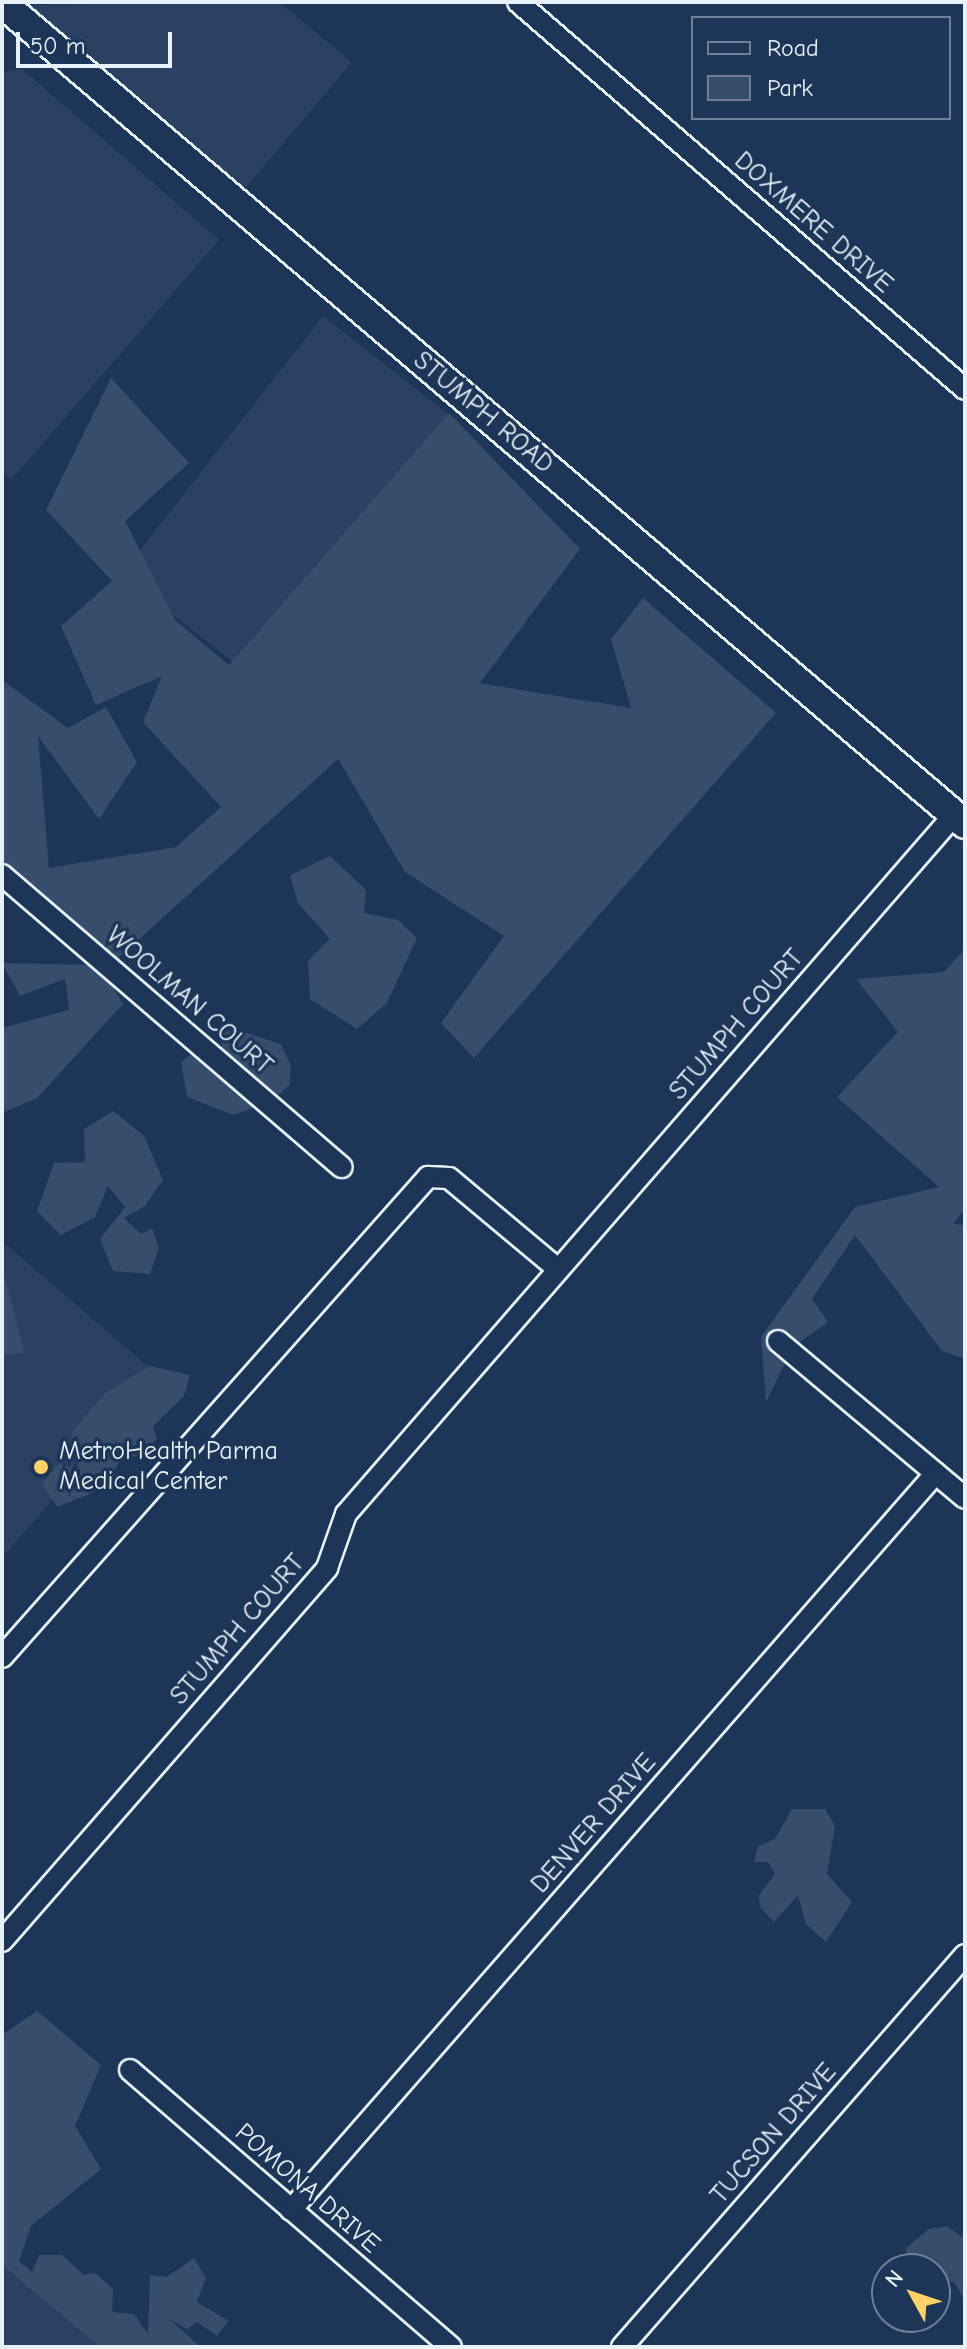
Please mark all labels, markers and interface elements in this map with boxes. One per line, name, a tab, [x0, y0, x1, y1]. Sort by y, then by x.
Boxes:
scale bar	[20, 16, 176, 66]
legend	[691, 16, 951, 120]
text: 50 m	[30, 32, 86, 60]
text: Road	[767, 34, 819, 62]
text: Park	[767, 74, 813, 102]
street label: DOXMERE DRIVE	[727, 146, 899, 300]
street label: STUMPH ROAD	[407, 345, 559, 481]
street label: WOOLMAN COURT	[99, 920, 279, 1082]
street label: STUMPH COURT	[663, 943, 811, 1107]
place label: MetroHealth Parma Medical Center	[59, 1436, 278, 1498]
marker: MetroHealth Parma Medical Center	[30, 1456, 52, 1478]
street label: STUMPH COURT	[164, 1548, 312, 1712]
street label: DENVER DRIVE	[525, 1748, 663, 1900]
street label: TUCSON DRIVE	[704, 2057, 844, 2211]
street label: POMONA DRIVE	[228, 2117, 386, 2261]
north arrow	[871, 2253, 951, 2333]
text: N	[880, 2265, 909, 2293]

